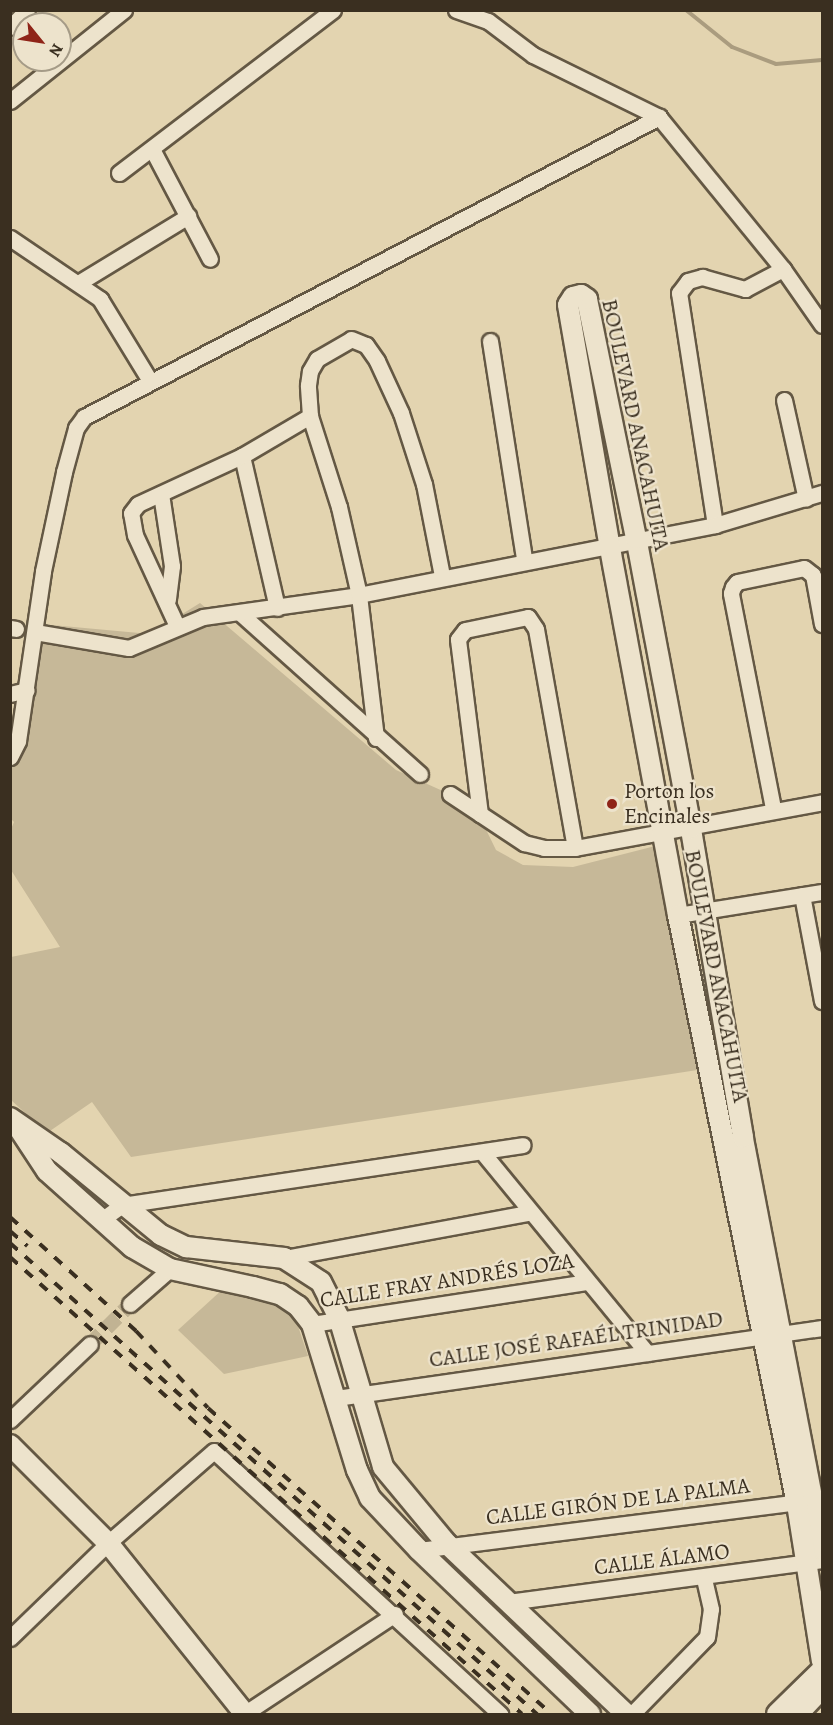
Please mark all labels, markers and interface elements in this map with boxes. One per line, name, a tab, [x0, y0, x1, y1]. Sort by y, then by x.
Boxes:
north arrow	[12, 12, 72, 72]
text: N	[43, 39, 68, 61]
street label: BOULEVARD ANACAHUITA	[595, 297, 675, 553]
place label: Porton los Encinales	[624, 778, 714, 830]
marker: Porton los Encinales	[605, 797, 619, 811]
street label: BOULEVARD ANACAHUITA	[679, 847, 753, 1105]
street label: CALLE FRAY ANDRÉS LOZA	[318, 1248, 576, 1314]
street label: CALLE JOSÉ RAFAÉL TRINIDAD	[428, 1306, 724, 1374]
street label: CALLE GIRÓN DE LA PALMA	[485, 1473, 751, 1531]
street label: CALLE ÁLAMO	[593, 1539, 731, 1581]

